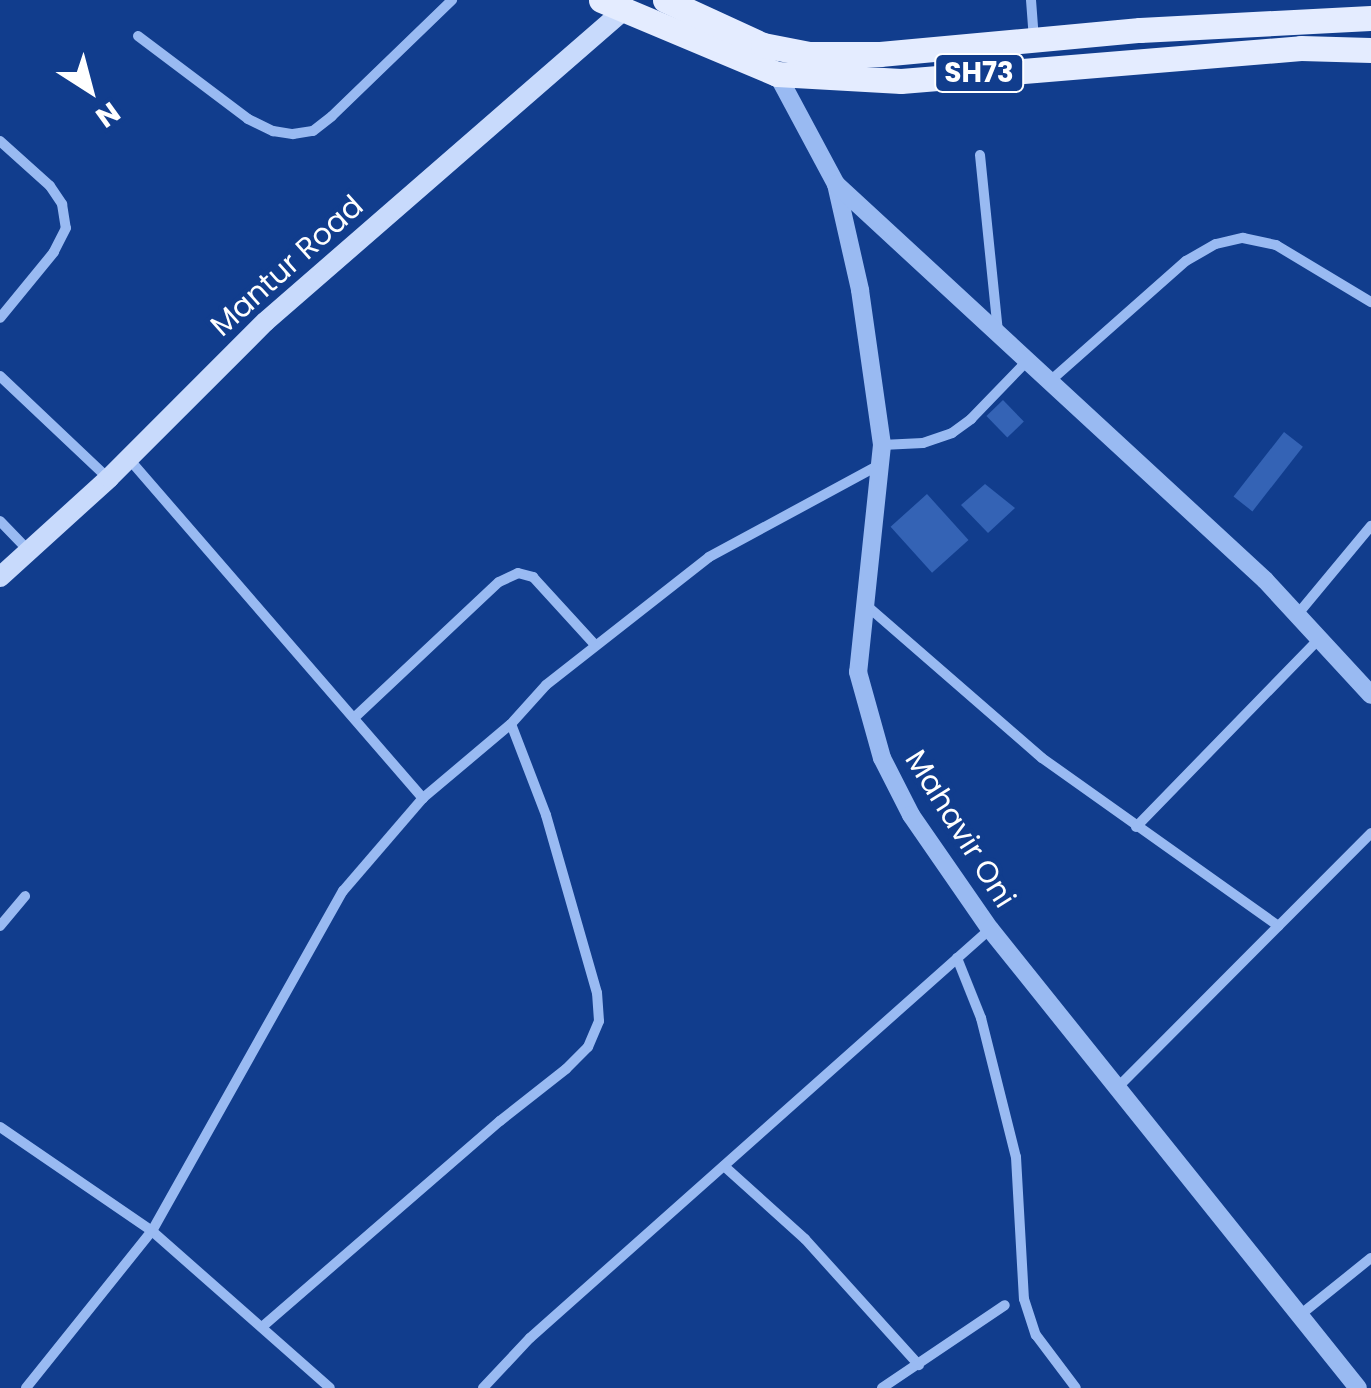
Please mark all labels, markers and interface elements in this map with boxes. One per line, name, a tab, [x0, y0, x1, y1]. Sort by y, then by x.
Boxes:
north arrow	[40, 40, 140, 140]
road number: SH73	[934, 50, 1024, 96]
text: N	[88, 93, 128, 137]
street label: Mantur Road	[203, 188, 371, 344]
street label: Mahavir Oni	[897, 743, 1023, 915]

